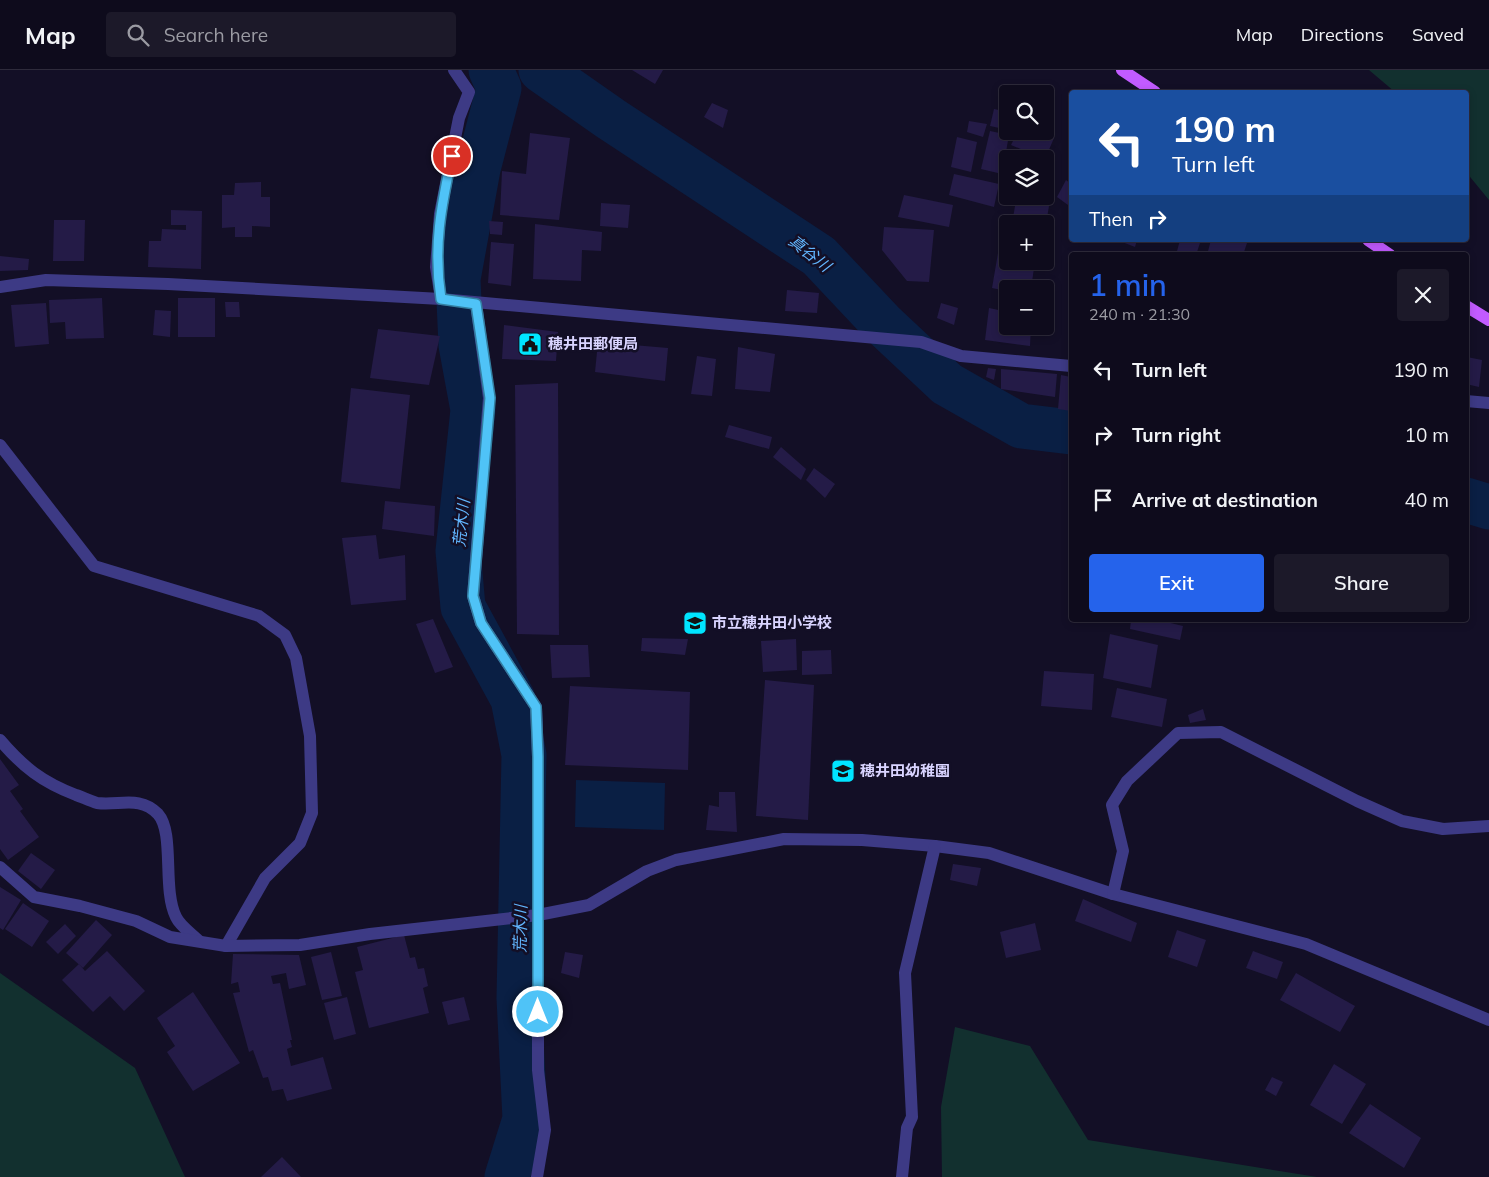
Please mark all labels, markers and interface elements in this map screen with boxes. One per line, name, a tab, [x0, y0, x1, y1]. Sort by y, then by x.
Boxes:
search box	[106, 12, 456, 57]
text: Map	[25, 20, 76, 50]
icon: search	[124, 21, 152, 49]
text: Search here	[164, 23, 268, 47]
text: Map	[1236, 23, 1273, 46]
text: Directions	[1301, 23, 1384, 46]
text: Saved	[1412, 23, 1464, 46]
map controls	[999, 85, 1054, 335]
button: search	[999, 85, 1054, 140]
text: 190 m	[1172, 107, 1276, 151]
icon: left	[1089, 110, 1154, 175]
pin	[431, 135, 473, 177]
icon: arrive	[438, 142, 466, 170]
button: layers	[999, 150, 1054, 205]
text: Turn left	[1172, 150, 1255, 178]
icon: right	[1143, 205, 1171, 233]
text: Then	[1089, 207, 1133, 231]
button: +	[999, 215, 1054, 270]
water label: 真谷川	[785, 230, 837, 277]
text: 1 min	[1089, 266, 1167, 304]
button: close	[1397, 269, 1449, 321]
button: −	[999, 280, 1054, 335]
text: 240 m · 21:30	[1089, 304, 1190, 324]
public building icon: 穂井田郵便局	[517, 331, 543, 357]
place label: 穂井田郵便局	[548, 334, 638, 353]
icon: left	[1089, 356, 1117, 384]
text: Turn left	[1132, 358, 1207, 382]
text: 190 m	[1393, 358, 1449, 382]
icon: right	[1089, 421, 1117, 449]
text: Turn right	[1132, 423, 1221, 447]
text: 10 m	[1405, 423, 1449, 447]
icon: arrive	[1089, 486, 1117, 514]
text: Arrive at destination	[1132, 488, 1318, 512]
text: 40 m	[1405, 488, 1449, 512]
water label: 荒木川	[449, 496, 474, 548]
button: Exit	[1089, 554, 1264, 612]
button: Share	[1274, 554, 1449, 612]
school or university icon: 市立穂井田小学校	[682, 610, 708, 636]
place label: 市立穂井田小学校	[712, 613, 832, 632]
school or university icon: 穂井田幼稚園	[830, 758, 856, 784]
place label: 穂井田幼稚園	[860, 761, 950, 780]
water label: 荒木川	[510, 903, 530, 953]
position arrow	[511, 985, 563, 1037]

